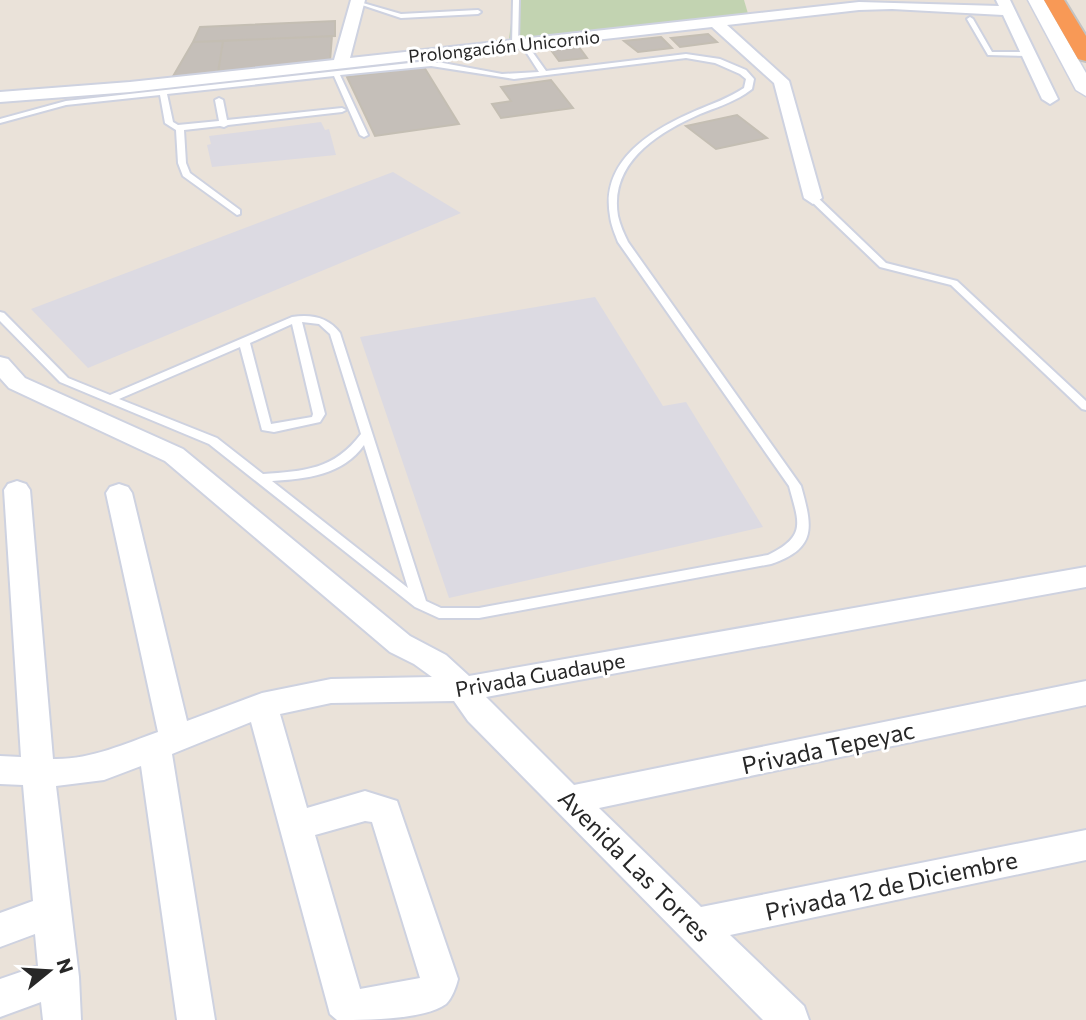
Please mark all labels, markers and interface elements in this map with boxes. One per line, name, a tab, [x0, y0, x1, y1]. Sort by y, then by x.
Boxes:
street label: Prolongación Unicornio	[407, 25, 601, 67]
street label: Privada Guadaupe	[453, 647, 627, 701]
street label: Privada Tepeyac	[739, 715, 917, 779]
street label: Avenida Las Torres	[553, 783, 717, 947]
street label: Privada 12 de Diciembre	[762, 844, 1020, 926]
north arrow	[14, 936, 84, 1006]
text: N	[53, 955, 79, 976]

